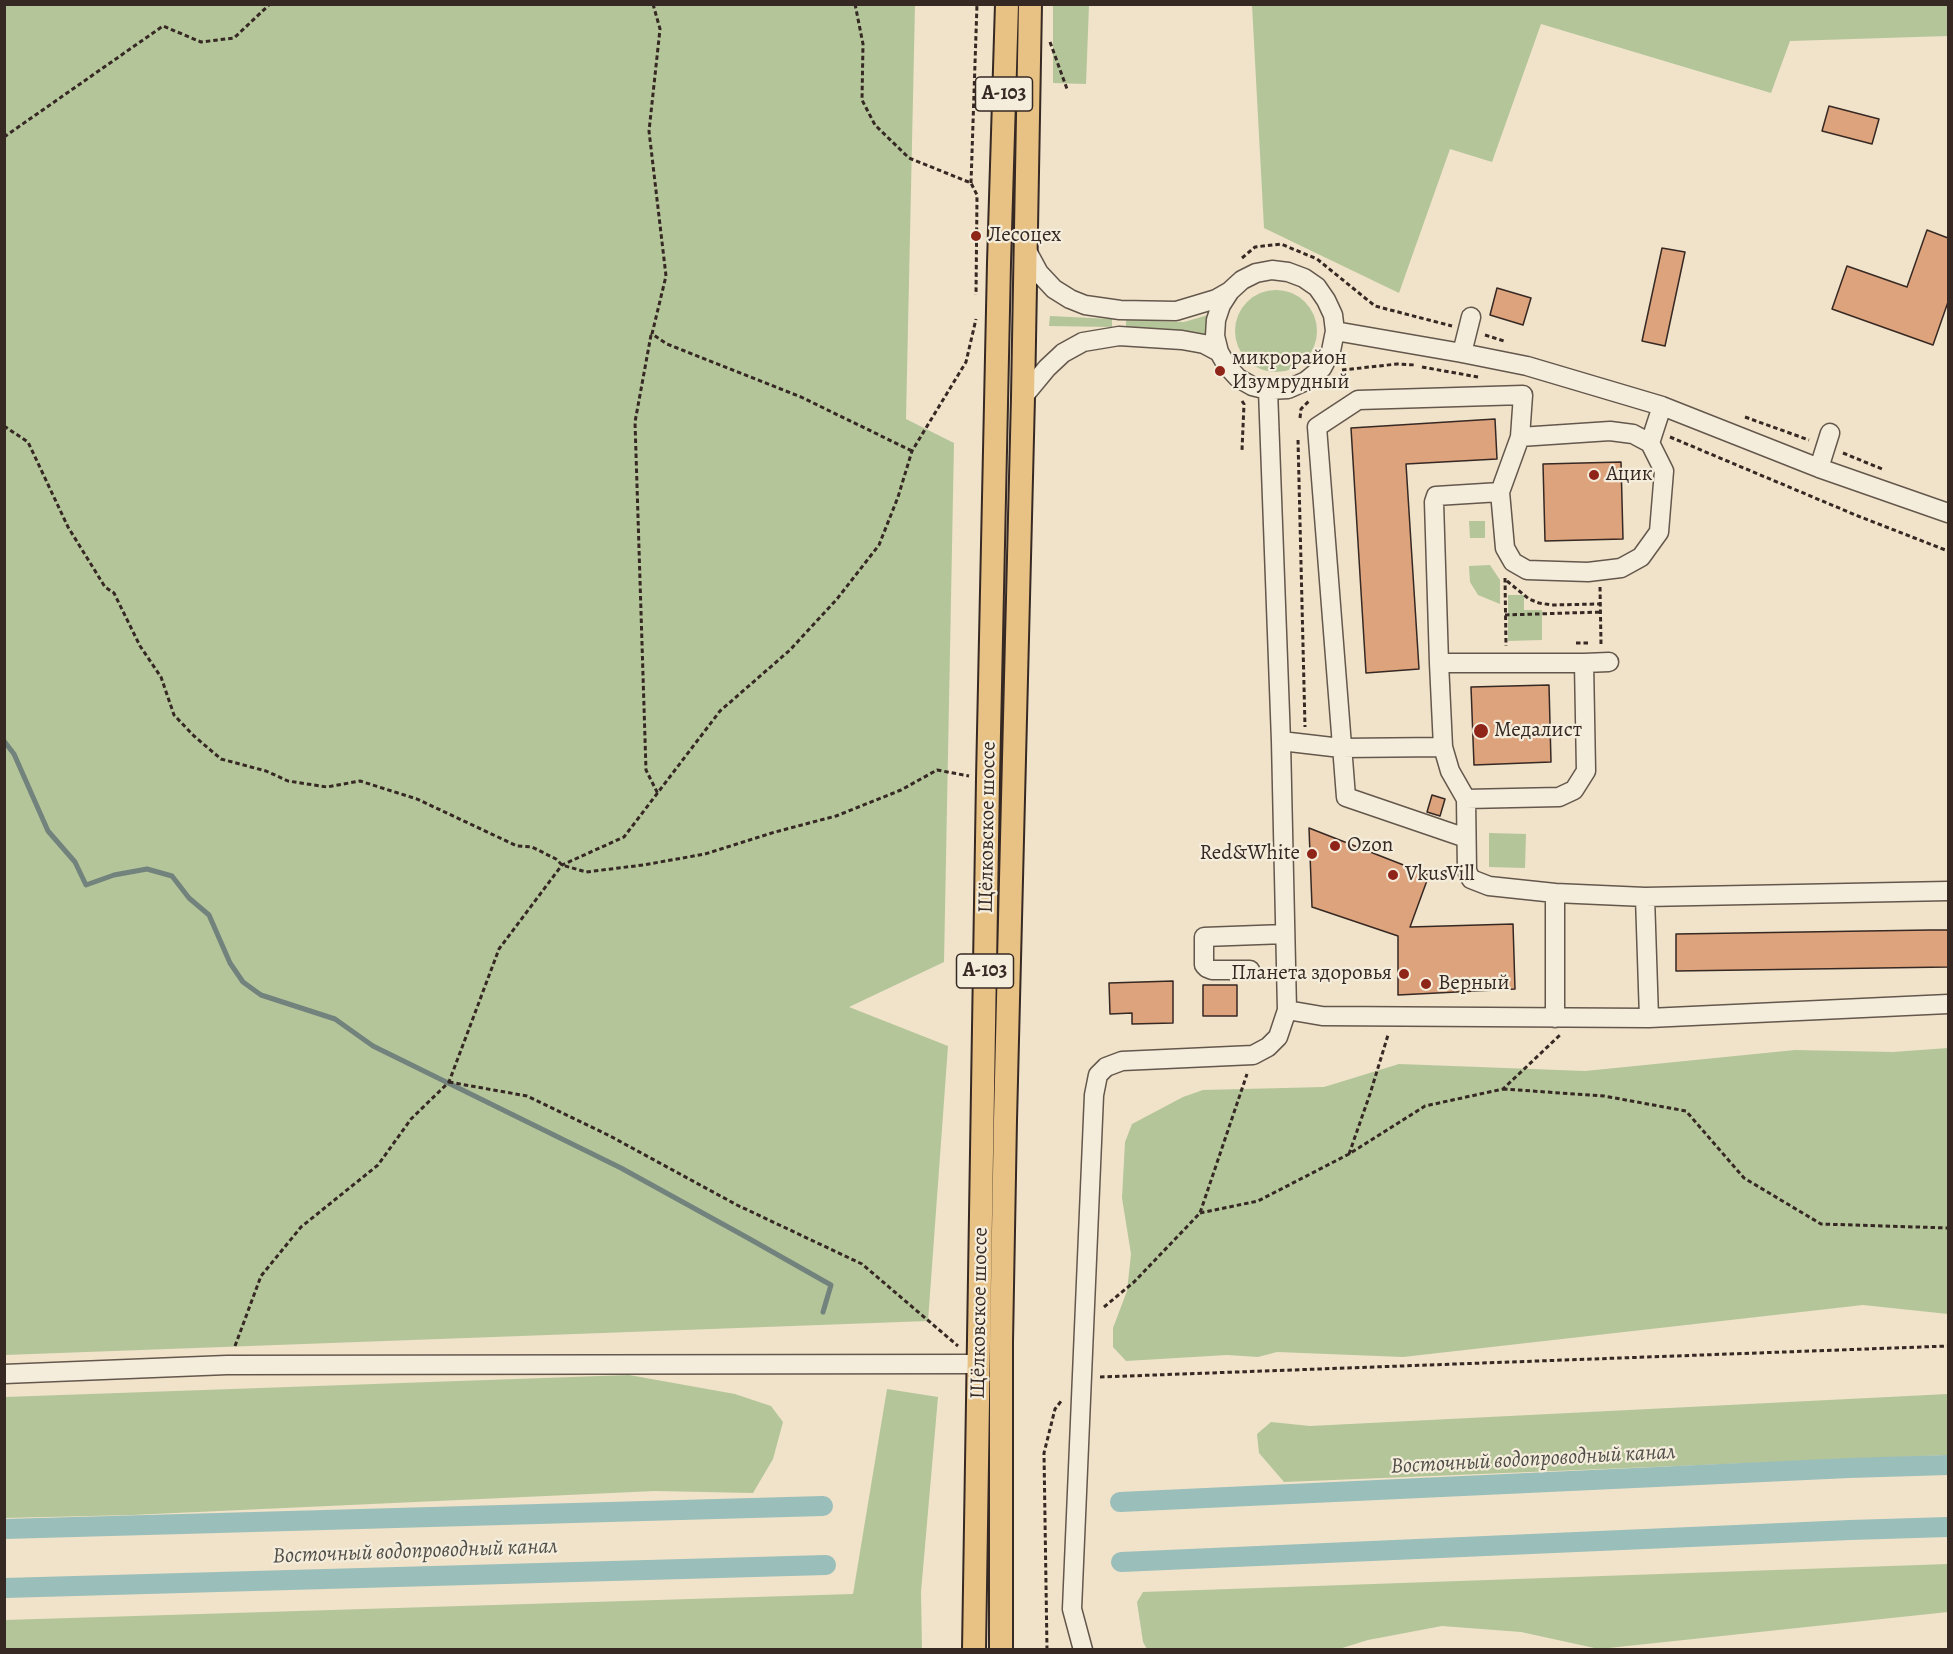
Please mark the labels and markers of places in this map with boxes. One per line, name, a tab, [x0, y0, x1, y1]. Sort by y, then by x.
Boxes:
place label: Лесоцех	[988, 223, 1061, 249]
marker: Лесоцех	[969, 229, 983, 243]
place label: микрорайон Изумрудный	[1232, 346, 1349, 396]
marker: микрорайон Изумрудный	[1213, 364, 1227, 378]
place label: Ацик	[1606, 462, 1653, 488]
marker: Ацик	[1587, 468, 1601, 482]
place label: Медалист	[1494, 718, 1582, 744]
marker: Медалист	[1472, 722, 1490, 740]
place label: Ozon	[1347, 833, 1393, 859]
marker: Ozon	[1328, 839, 1342, 853]
place label: Red&White	[1200, 841, 1300, 867]
marker: Red&White	[1305, 847, 1319, 861]
place label: VkusVill	[1405, 862, 1475, 888]
marker: VkusVill	[1386, 868, 1400, 882]
place label: Планета здоровья	[1231, 961, 1392, 987]
marker: Планета здоровья	[1397, 967, 1411, 981]
place label: Верный	[1438, 971, 1509, 997]
marker: Верный	[1419, 977, 1433, 991]

